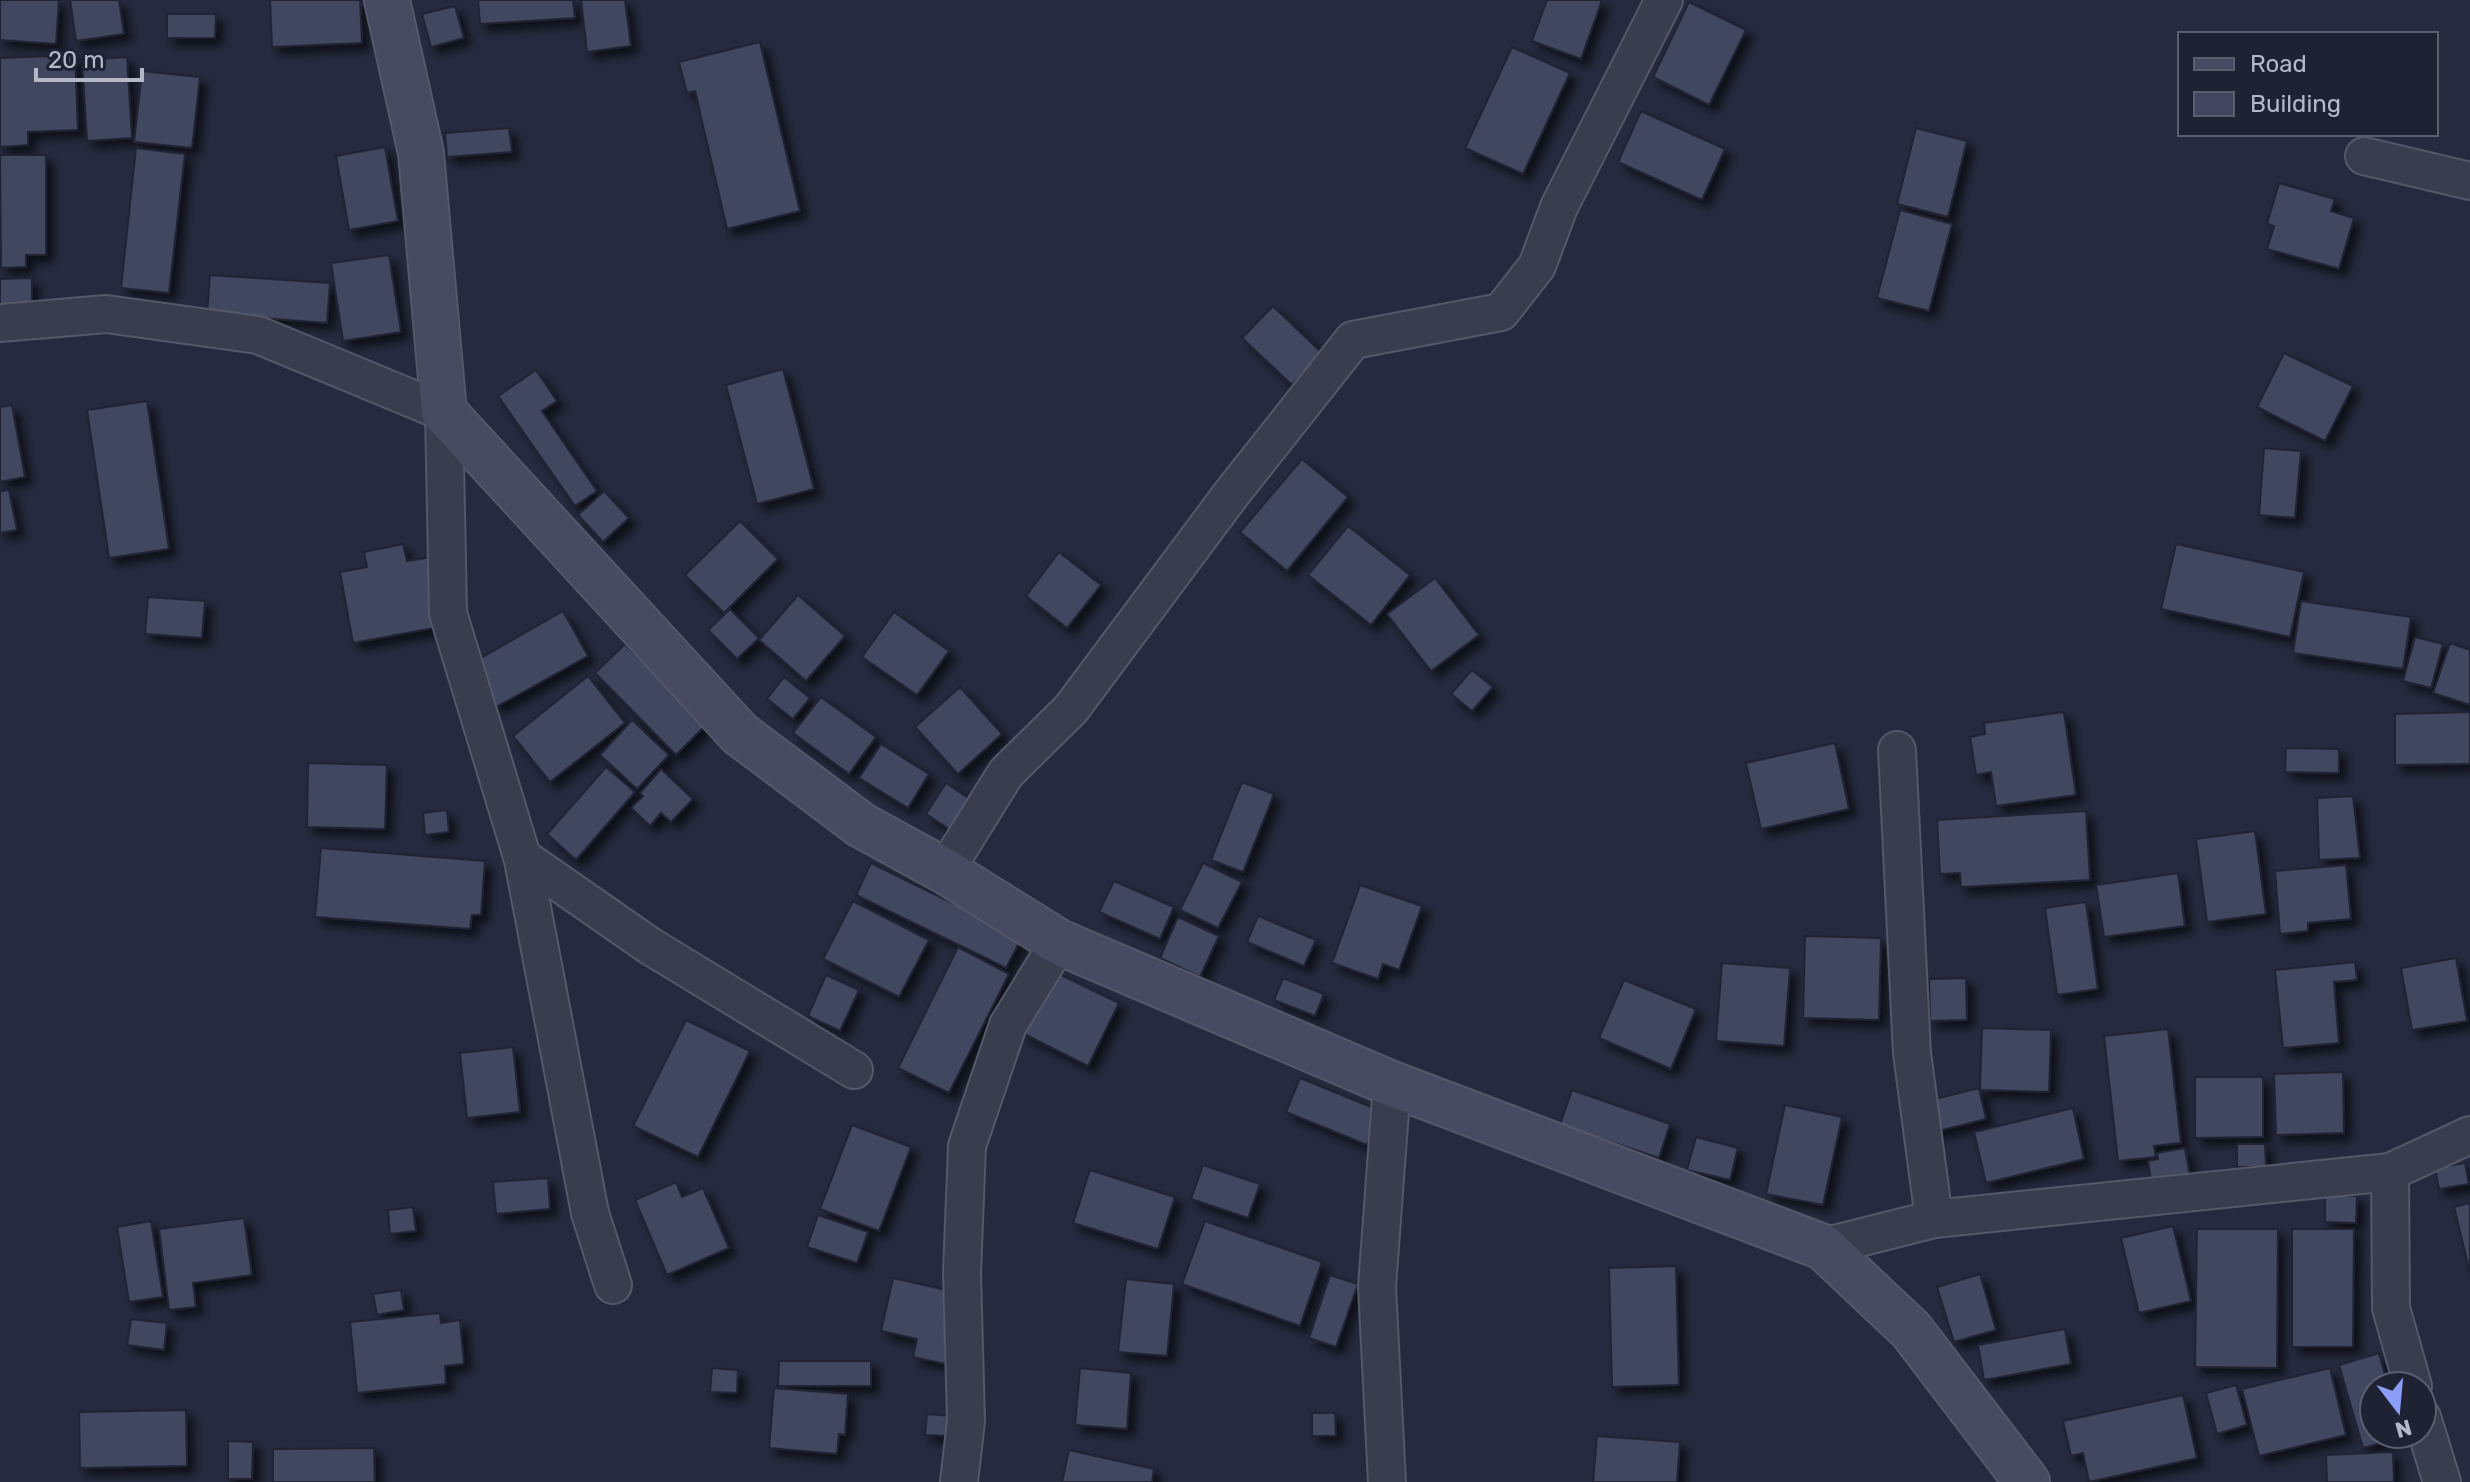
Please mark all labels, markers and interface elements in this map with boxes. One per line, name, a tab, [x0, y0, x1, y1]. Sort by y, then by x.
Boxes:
scale bar	[36, 32, 142, 82]
legend	[2178, 32, 2438, 136]
text: 20 m	[48, 46, 105, 74]
text: Road	[2250, 50, 2307, 78]
text: Building	[2250, 90, 2341, 118]
north arrow	[2358, 1370, 2438, 1450]
text: N	[2392, 1414, 2415, 1444]

